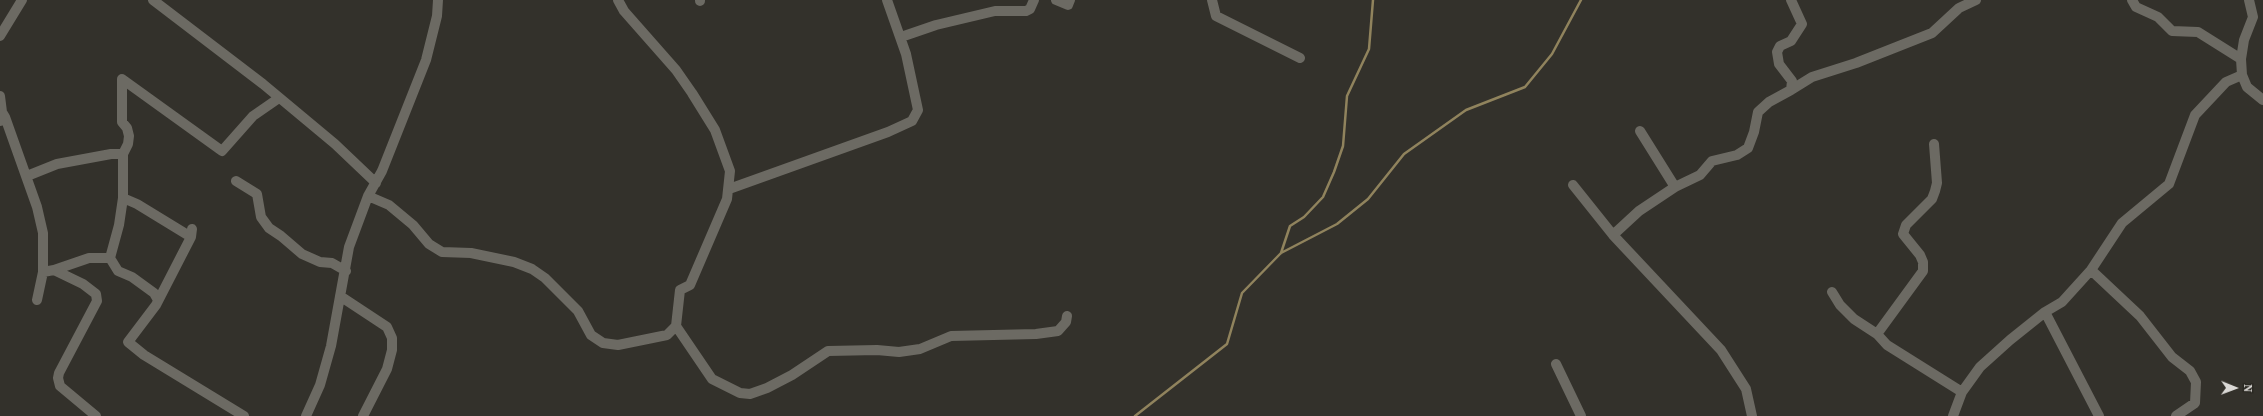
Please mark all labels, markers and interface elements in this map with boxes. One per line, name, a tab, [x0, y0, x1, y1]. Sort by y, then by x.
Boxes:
north arrow	[2215, 368, 2255, 408]
text: N	[2240, 384, 2255, 392]

